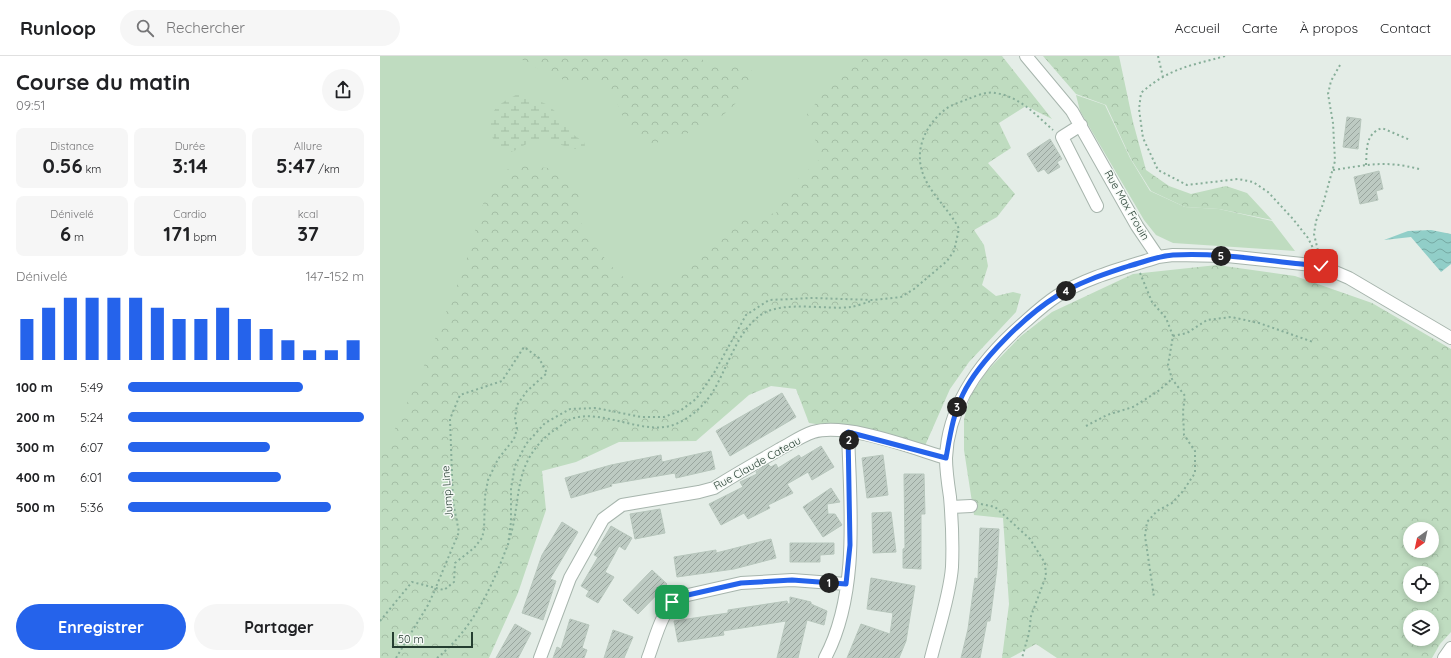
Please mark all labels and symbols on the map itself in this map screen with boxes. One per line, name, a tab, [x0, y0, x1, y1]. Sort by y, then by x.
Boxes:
street label: Rue Max Frouin	[1101, 167, 1153, 243]
pin: 5	[1211, 246, 1231, 266]
pin	[1304, 249, 1338, 283]
pin: 4	[1056, 281, 1076, 301]
pin: 3	[947, 397, 967, 417]
pin: 2	[839, 430, 859, 450]
street label: Rue Claude Cateau	[711, 433, 803, 493]
street label: Jump Line	[438, 465, 456, 519]
north arrow	[1403, 522, 1439, 558]
pin: 1	[819, 573, 839, 593]
pin	[655, 585, 689, 619]
scale bar	[392, 630, 473, 649]

